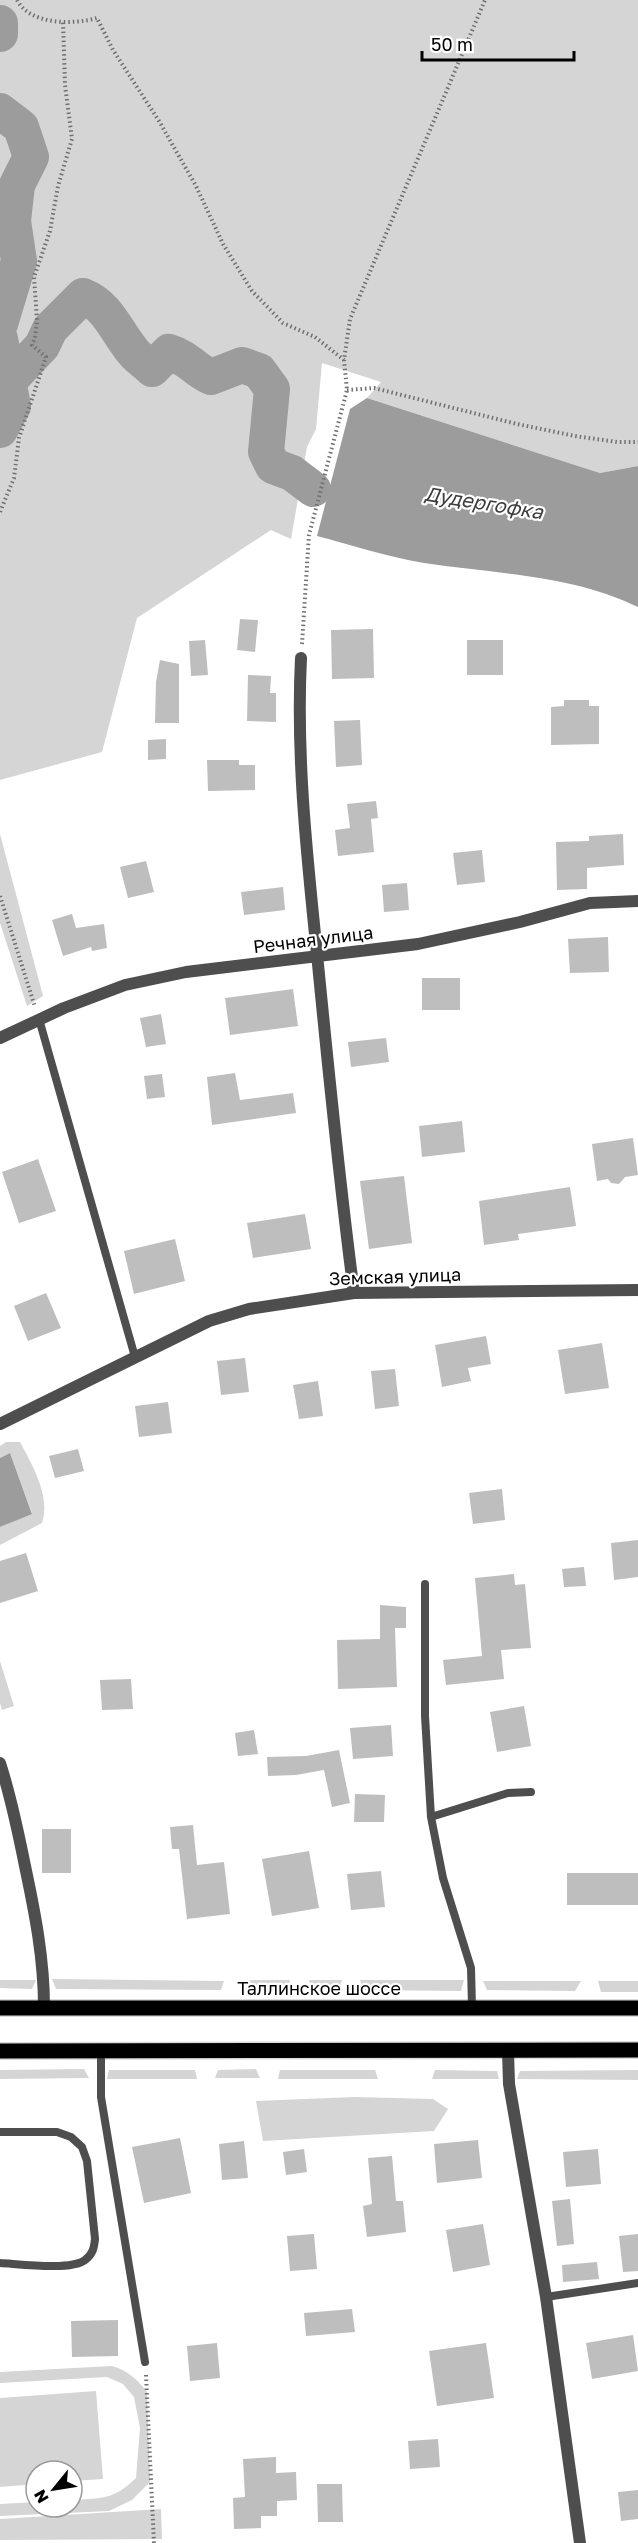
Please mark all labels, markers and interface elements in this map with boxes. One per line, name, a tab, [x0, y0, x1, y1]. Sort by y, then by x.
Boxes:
scale bar	[422, 24, 574, 62]
text: 50 m	[431, 33, 473, 55]
water label: Дудергофка	[422, 481, 545, 524]
street label: Речная улица	[252, 921, 374, 957]
street label: Земская улица	[328, 1263, 462, 1289]
street label: Таллинское шоссе	[237, 1977, 401, 1999]
north arrow	[24, 2459, 84, 2519]
text: N	[29, 2486, 53, 2507]

